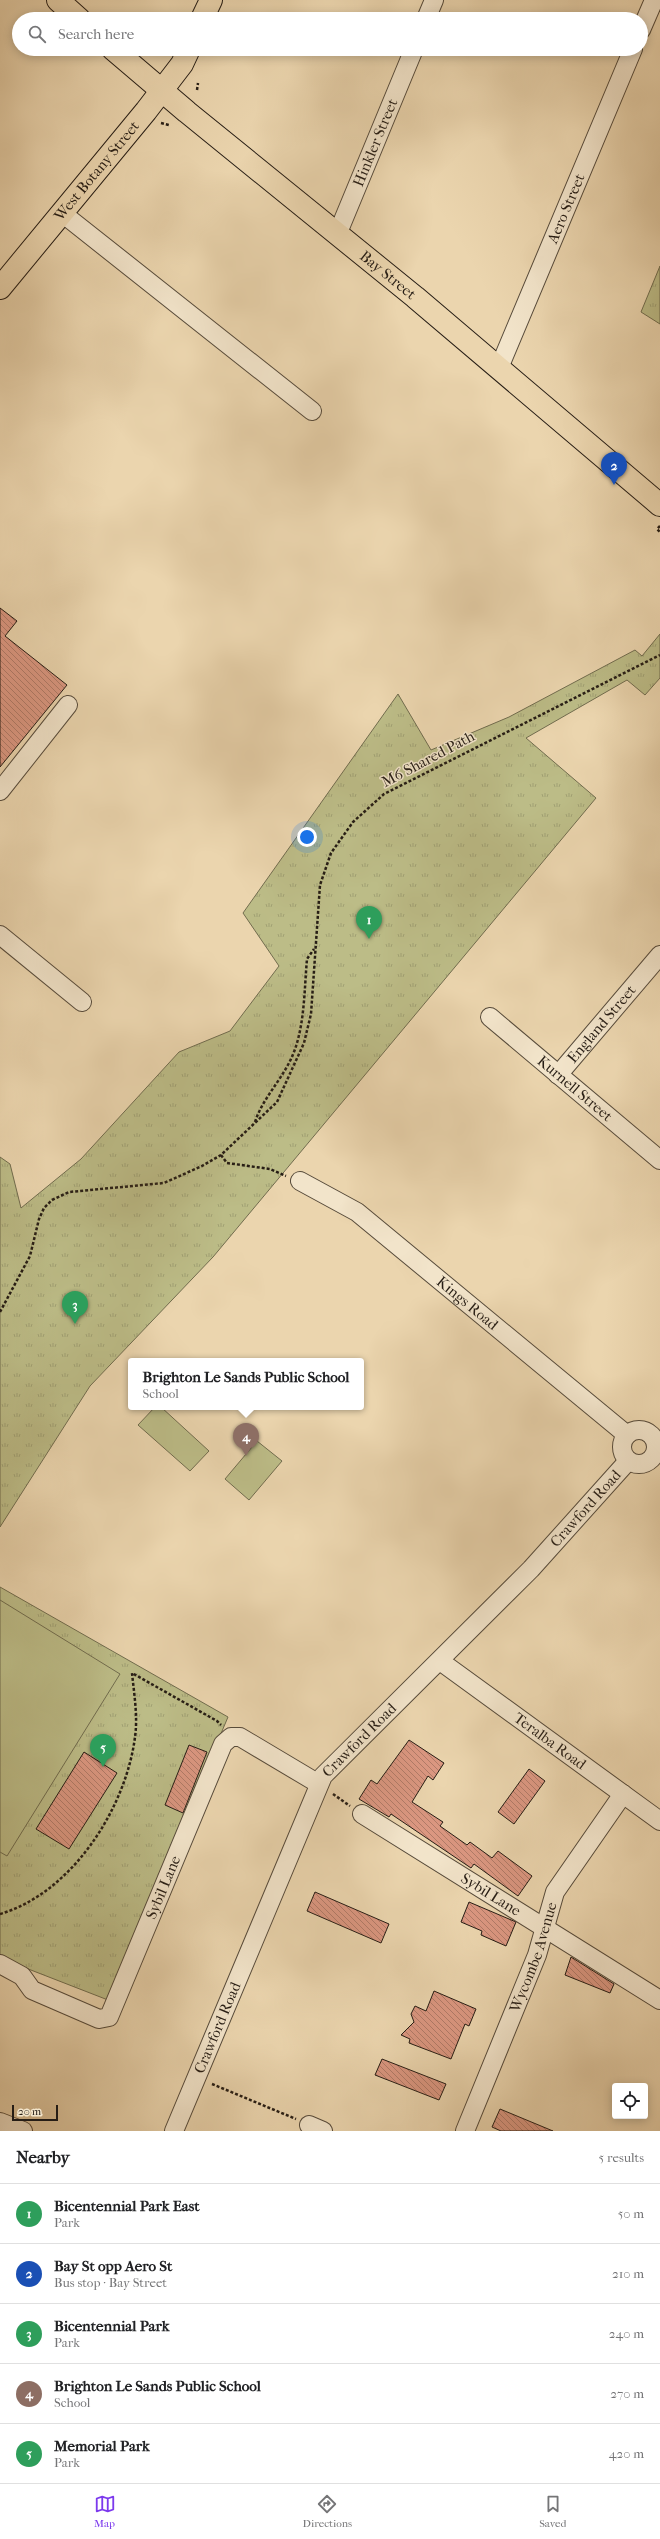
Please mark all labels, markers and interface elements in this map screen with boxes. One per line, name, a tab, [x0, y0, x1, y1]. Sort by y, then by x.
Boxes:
search box	[12, 12, 648, 56]
icon: search	[26, 23, 48, 45]
text: Search here	[58, 25, 134, 43]
street label: Hinkler Street	[349, 95, 402, 189]
street label: West Botany Street	[50, 117, 144, 225]
street label: Aero Street	[543, 170, 589, 247]
street label: Bay Street	[356, 247, 420, 304]
pin: 2	[601, 452, 627, 485]
street label: M6 Shared Path	[378, 727, 478, 791]
your location	[297, 827, 317, 847]
pin: 1	[356, 906, 382, 939]
street label: England Street	[563, 981, 640, 1067]
street label: Kurnell Street	[534, 1052, 617, 1126]
street label: Kings Road	[433, 1273, 502, 1334]
pin: 3	[62, 1291, 88, 1324]
popup	[128, 1358, 364, 1410]
text: Brighton Le Sands Public School	[143, 1368, 350, 1386]
text: School	[143, 1386, 179, 1401]
pin: 4	[233, 1423, 259, 1456]
street label: Crawford Road	[546, 1465, 625, 1551]
street label: Crawford Road	[318, 1699, 401, 1781]
street label: Teralba Road	[510, 1709, 590, 1774]
pin: 5	[90, 1734, 116, 1767]
street label: Sybil Lane	[142, 1852, 185, 1922]
street label: Sybil Lane	[458, 1869, 525, 1920]
street label: Wycombe Avenue	[505, 1899, 561, 2016]
street label: Crawford Road	[190, 1979, 245, 2076]
map controls	[612, 2083, 648, 2119]
button: locate	[612, 2083, 648, 2119]
scale bar	[12, 2103, 58, 2122]
text: 20 m	[18, 2105, 41, 2118]
text: Nearby	[16, 2147, 70, 2167]
text: 5 results	[599, 2150, 644, 2165]
text: Bicentennial Park East	[54, 2197, 200, 2215]
text: 1	[27, 2206, 31, 2221]
text: 50 m	[618, 2206, 644, 2221]
text: Park	[54, 2215, 80, 2230]
text: Bay St opp Aero St	[54, 2257, 172, 2275]
text: 2	[26, 2266, 32, 2281]
text: 210 m	[612, 2266, 644, 2281]
text: Bus stop · Bay Street	[54, 2275, 167, 2290]
text: Bicentennial Park	[54, 2317, 169, 2335]
text: 3	[26, 2326, 32, 2341]
text: 240 m	[609, 2326, 644, 2341]
text: Park	[54, 2335, 80, 2350]
text: Brighton Le Sands Public School	[54, 2377, 261, 2395]
text: 4	[25, 2386, 33, 2401]
text: 270 m	[610, 2386, 644, 2401]
text: School	[54, 2395, 90, 2410]
text: Memorial Park	[54, 2437, 150, 2455]
text: 5	[26, 2446, 32, 2461]
text: 420 m	[609, 2446, 644, 2461]
text: Park	[54, 2455, 80, 2470]
tab: Map	[94, 2493, 116, 2530]
tab: Directions	[303, 2493, 352, 2530]
tab: Saved	[539, 2493, 566, 2530]

